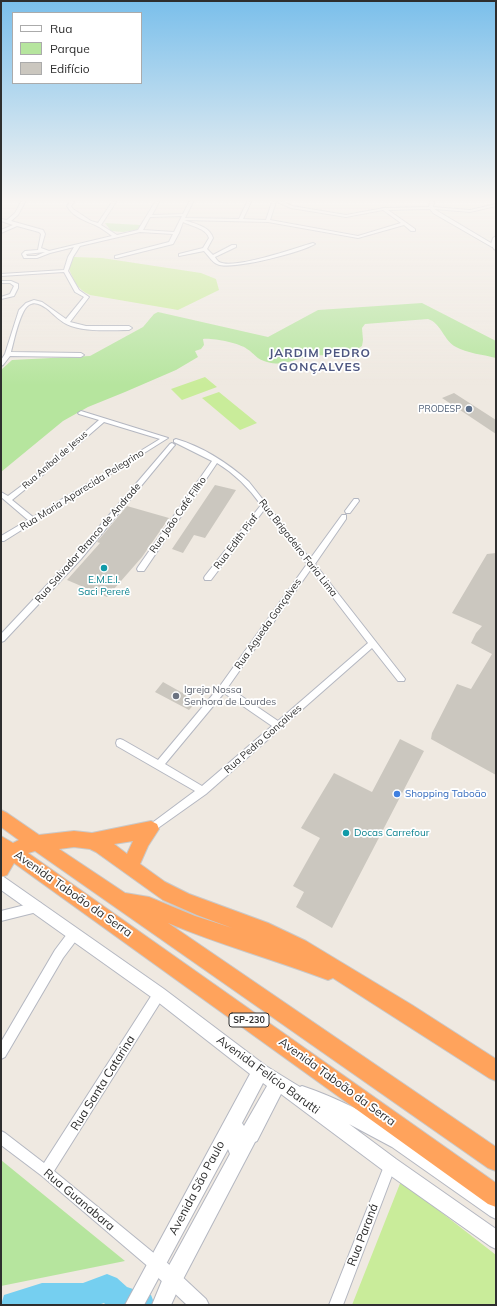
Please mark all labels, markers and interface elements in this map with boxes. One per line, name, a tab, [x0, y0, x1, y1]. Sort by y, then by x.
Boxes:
legend	[12, 12, 142, 84]
text: Rua	[50, 21, 72, 36]
text: Parque	[50, 41, 90, 56]
text: Edifício	[50, 61, 90, 76]
district label: JARDIM PEDRO GONÇALVES	[269, 346, 371, 374]
place label: PRODESP	[419, 404, 461, 414]
marker: PRODESP	[464, 404, 474, 414]
street label: Rua Aníbal de Jesus	[20, 429, 90, 491]
street label: Rua Maria Aparecida Pelegrino	[18, 447, 146, 533]
street label: Rua João Café Filho	[147, 474, 209, 556]
street label: Rua Salvador Branco de Andrade	[33, 481, 143, 605]
street label: Rua Brigadeiro Faria Lima	[256, 497, 340, 599]
street label: Rua Edith Piaf	[211, 512, 261, 572]
marker: E.M.E.I. Saci Pererê	[99, 563, 109, 573]
place label: E.M.E.I. Saci Pererê	[78, 574, 130, 598]
street label: Rua Agueda Gonçalves	[232, 576, 304, 672]
place label: Igreja Nossa Senhora de Lourdes	[184, 684, 276, 708]
marker: Igreja Nossa Senhora de Lourdes	[171, 691, 181, 701]
street label: Rua Pedro Gonçalves	[222, 702, 304, 776]
place label: Shopping Taboão	[405, 788, 486, 800]
marker: Shopping Taboão	[392, 789, 402, 799]
place label: Docas Carrefour	[354, 827, 429, 839]
marker: Docas Carrefour	[341, 828, 351, 838]
street label: Avenida Taboão da Serra	[11, 848, 135, 940]
road number: SP-230	[229, 1013, 269, 1027]
street label: Rua Santa Catarina	[68, 1033, 138, 1133]
street label: Avenida Felício Barutti	[214, 1033, 322, 1117]
street label: Avenida Taboão da Serra	[276, 1035, 398, 1129]
street label: Avenida São Paulo	[166, 1138, 228, 1238]
street label: Rua Guanabara	[40, 1166, 118, 1234]
street label: Rua Paraná	[344, 1202, 382, 1268]

